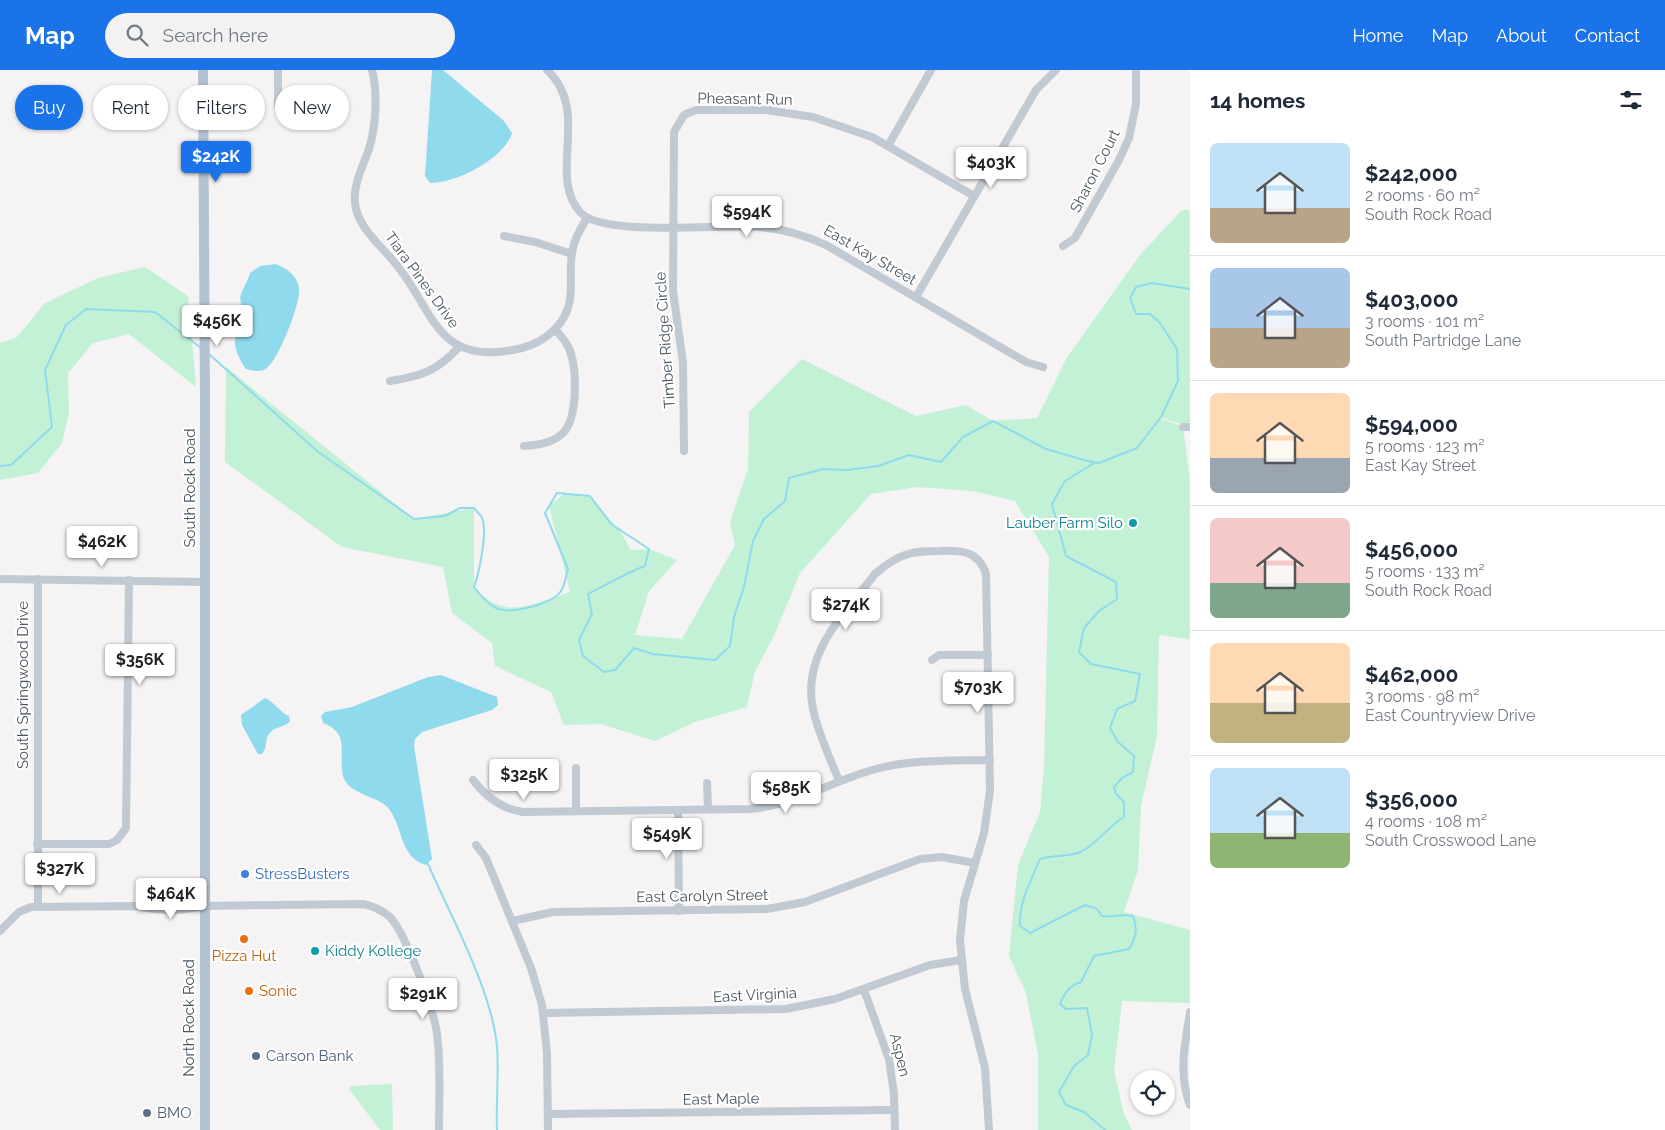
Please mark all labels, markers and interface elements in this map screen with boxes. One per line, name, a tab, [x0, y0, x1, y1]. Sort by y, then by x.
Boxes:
search box	[105, 13, 455, 58]
text: Map	[25, 21, 75, 50]
icon: search	[123, 21, 151, 49]
text: Search here	[163, 24, 268, 46]
text: Home	[1352, 25, 1403, 46]
text: Map	[1431, 25, 1468, 46]
text: About	[1496, 25, 1547, 46]
text: Contact	[1575, 25, 1640, 46]
chip: Buy	[15, 85, 83, 130]
chip: Rent	[93, 85, 168, 130]
chip: Filters	[178, 85, 265, 130]
chip: New	[275, 85, 349, 130]
icon: filters	[1617, 86, 1645, 114]
text: 14 homes	[1210, 88, 1305, 113]
street label: Pheasant Run	[697, 89, 793, 109]
street label: Sharon Court	[1066, 126, 1124, 216]
pin: $242K	[181, 140, 251, 183]
pin: $403K	[956, 146, 1026, 189]
text: $242K	[192, 147, 240, 166]
text: $403K	[967, 153, 1015, 172]
text: $242,000	[1365, 161, 1458, 186]
icon: home	[1250, 163, 1310, 223]
text: 2 rooms · 60 m²	[1365, 186, 1480, 205]
pin: $594K	[712, 196, 782, 238]
text: $594K	[723, 202, 771, 221]
text: South Rock Road	[1365, 205, 1492, 224]
street label: East Kay Street	[820, 221, 920, 289]
street label: Tiara Pines Drive	[381, 228, 463, 332]
street label: Timber Ridge Circle	[651, 271, 679, 409]
text: $403,000	[1365, 287, 1458, 312]
icon: home	[1250, 288, 1310, 348]
pin: $456K	[182, 304, 252, 347]
text: $456K	[193, 311, 241, 330]
text: 3 rooms · 101 m²	[1365, 312, 1484, 331]
text: South Partridge Lane	[1365, 331, 1521, 350]
text: $594,000	[1365, 412, 1458, 437]
icon: home	[1250, 413, 1310, 473]
street label: South Rock Road	[181, 429, 199, 548]
text: 5 rooms · 123 m²	[1365, 437, 1485, 456]
text: East Kay Street	[1365, 456, 1476, 475]
place label: Lauber Farm Silo	[1006, 514, 1123, 532]
marker: Lauber Farm Silo	[1127, 517, 1139, 529]
pin: $462K	[67, 526, 137, 568]
text: $462K	[78, 532, 126, 551]
text: $456,000	[1365, 537, 1458, 562]
icon: home	[1250, 538, 1310, 598]
text: 5 rooms · 133 m²	[1365, 562, 1485, 581]
text: South Rock Road	[1365, 581, 1492, 600]
pin: $274K	[811, 588, 881, 631]
text: $274K	[822, 595, 870, 614]
street label: South Springwood Drive	[14, 601, 32, 769]
pin: $356K	[105, 644, 175, 686]
text: $356K	[116, 650, 164, 669]
text: $462,000	[1365, 662, 1458, 687]
icon: home	[1250, 663, 1310, 723]
pin: $703K	[943, 672, 1013, 714]
text: $703K	[954, 678, 1002, 697]
text: 3 rooms · 98 m²	[1365, 687, 1480, 706]
text: East Countryview Drive	[1365, 706, 1536, 725]
pin: $325K	[489, 758, 559, 801]
text: $325K	[500, 765, 548, 784]
pin: $585K	[751, 772, 821, 814]
text: $585K	[762, 778, 810, 797]
text: $356,000	[1365, 787, 1458, 812]
icon: home	[1250, 788, 1310, 848]
text: 4 rooms · 108 m²	[1365, 812, 1487, 831]
pin: $549K	[632, 818, 702, 860]
text: $549K	[643, 824, 691, 843]
text: South Crosswood Lane	[1365, 831, 1536, 850]
pin: $327K	[25, 852, 95, 895]
text: $327K	[36, 859, 84, 878]
place label: StressBusters	[255, 865, 350, 883]
marker: StressBusters	[239, 868, 251, 880]
pin: $464K	[136, 878, 206, 920]
text: $464K	[147, 884, 195, 903]
street label: East Carolyn Street	[636, 886, 768, 906]
marker: Pizza Hut	[238, 933, 250, 945]
place label: Kiddy Kollege	[325, 942, 421, 960]
marker: Kiddy Kollege	[309, 945, 321, 957]
place label: Pizza Hut	[212, 947, 276, 965]
street label: North Rock Road	[180, 959, 198, 1077]
pin: $291K	[388, 978, 458, 1020]
place label: Sonic	[259, 982, 297, 1000]
text: $291K	[399, 984, 447, 1003]
street label: East Virginia	[713, 984, 797, 1006]
marker: Sonic	[243, 985, 255, 997]
street label: Aspen	[886, 1031, 914, 1079]
place label: Carson Bank	[266, 1047, 353, 1065]
marker: Carson Bank	[250, 1050, 262, 1062]
map controls	[1130, 1070, 1175, 1115]
button: locate	[1130, 1070, 1175, 1115]
street label: East Maple	[682, 1089, 760, 1109]
place label: BMO	[157, 1104, 191, 1122]
marker: BMO	[141, 1107, 153, 1119]

